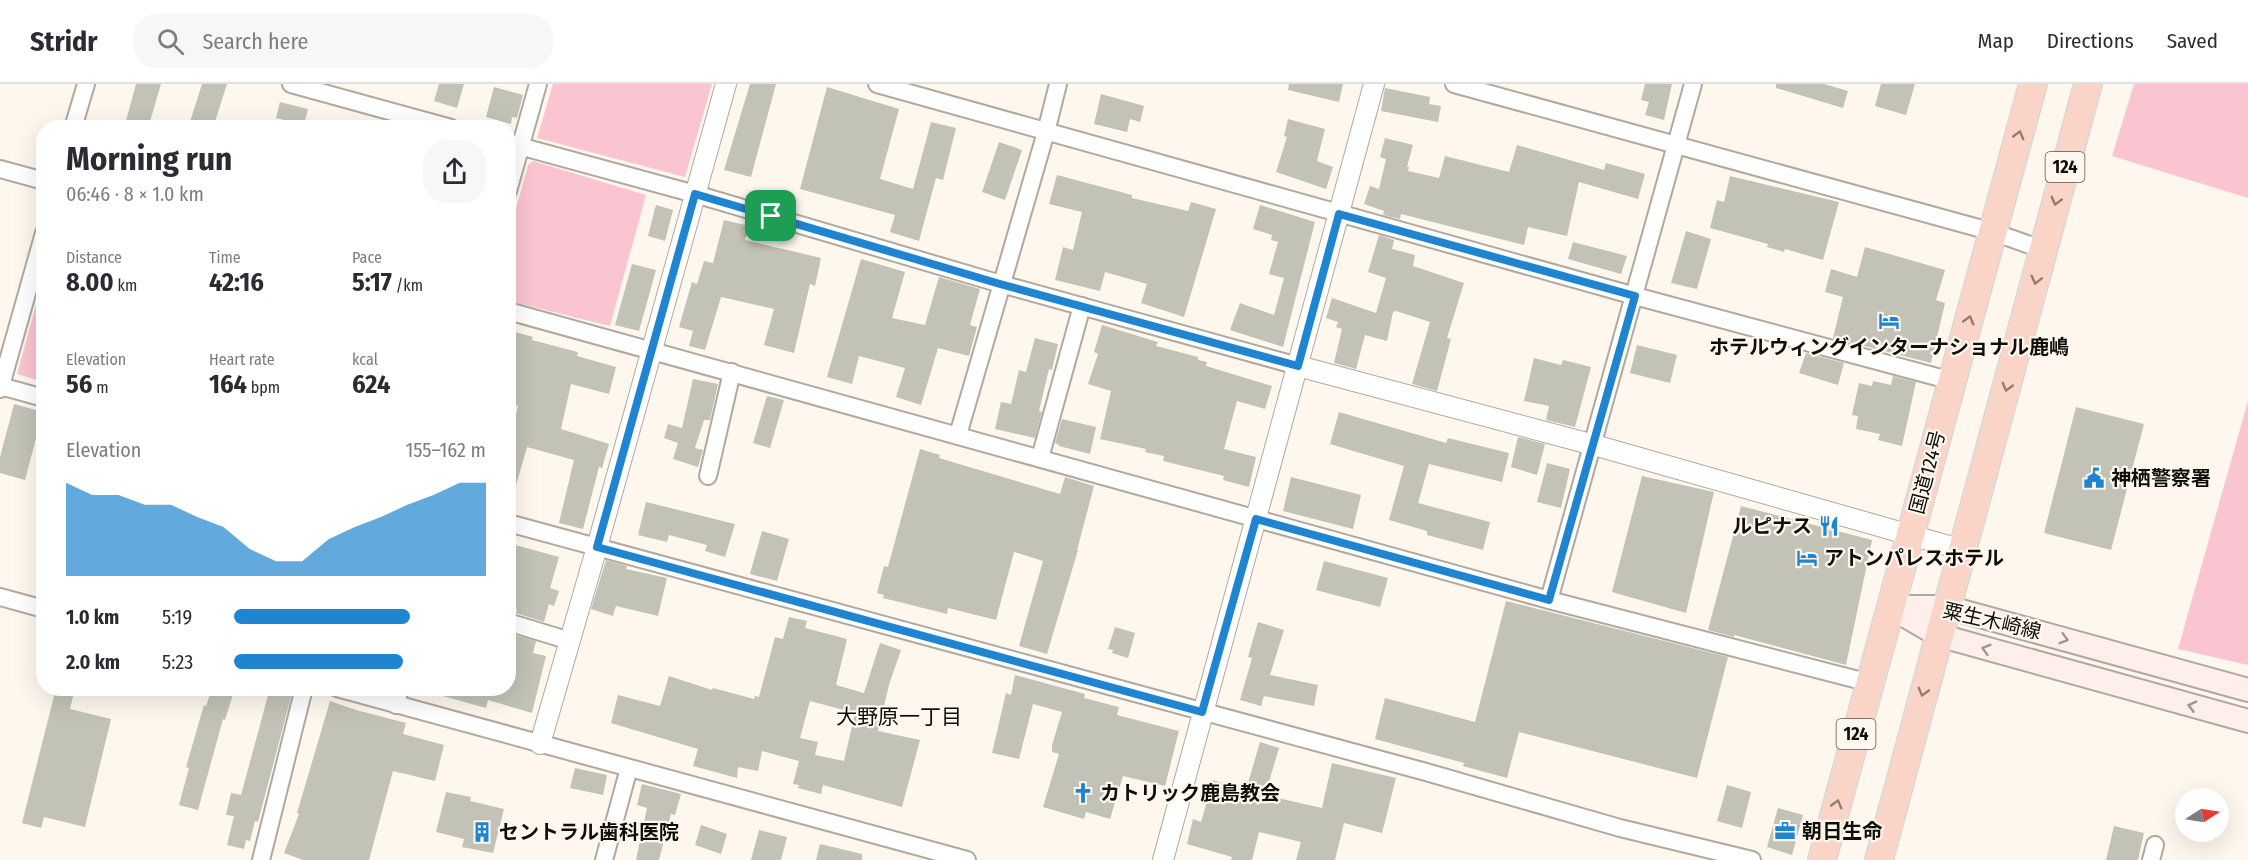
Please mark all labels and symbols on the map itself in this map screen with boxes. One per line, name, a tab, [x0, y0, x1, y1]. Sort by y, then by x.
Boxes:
one-way arrow	[2012, 130, 2025, 140]
road number: 124	[2046, 152, 2084, 182]
pin	[745, 190, 796, 241]
one-way arrow	[2051, 196, 2064, 206]
one-way arrow	[2030, 275, 2043, 285]
hotel icon: ホテルウィングインターナショナル鹿嶋	[1877, 309, 1901, 333]
one-way arrow	[1962, 315, 1974, 326]
place label: ホテルウィングインターナショナル鹿嶋	[1709, 335, 2069, 359]
one-way arrow	[2002, 382, 2014, 392]
street label: 国道124号	[1904, 427, 1950, 517]
public building icon: 神栖警察署	[2082, 466, 2106, 490]
place label: 神栖警察署	[2111, 466, 2211, 490]
place label: ルピナス	[1732, 514, 1812, 538]
restaurant icon: ルピナス	[1817, 514, 1841, 538]
hotel icon: アトンパレスホテル	[1795, 546, 1819, 570]
place label: アトンパレスホテル	[1824, 546, 2004, 570]
street label: 粟生木崎線	[1941, 598, 2043, 644]
one-way arrow	[2058, 632, 2069, 644]
one-way arrow	[1981, 644, 1992, 656]
one-way arrow	[1918, 687, 1931, 697]
one-way arrow	[2187, 700, 2197, 713]
district label: 大野原一丁目	[836, 704, 962, 730]
road number: 124	[1836, 719, 1876, 749]
church icon: カトリック鹿島教会	[1071, 781, 1095, 805]
place label: カトリック鹿島教会	[1100, 781, 1280, 805]
north arrow	[2175, 788, 2229, 842]
one-way arrow	[1830, 799, 1843, 809]
office icon: 朝日生命	[1773, 819, 1797, 843]
place label: 朝日生命	[1802, 819, 1883, 843]
building icon: セントラル歯科医院	[470, 820, 494, 844]
place label: セントラル歯科医院	[499, 820, 679, 844]

